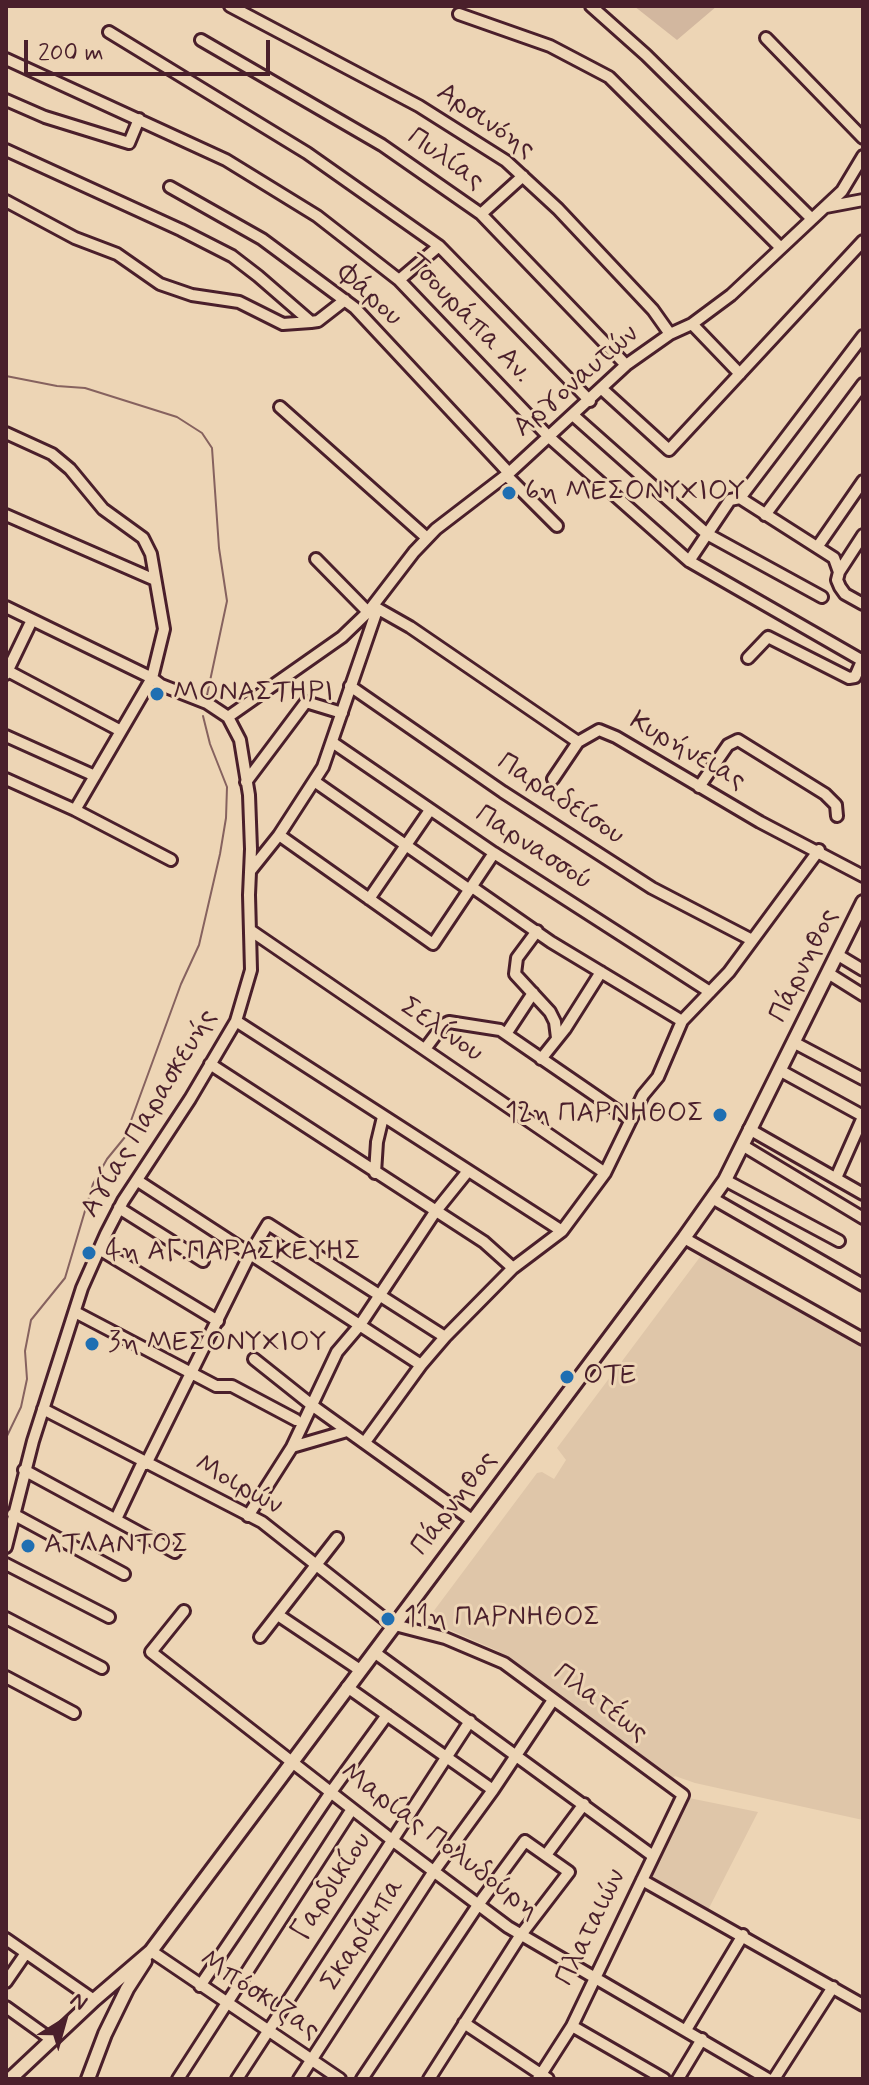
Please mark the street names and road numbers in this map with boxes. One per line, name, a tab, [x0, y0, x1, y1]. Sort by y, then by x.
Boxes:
street label: Αρσινόης	[429, 77, 541, 167]
street label: Πυλίας	[400, 121, 490, 199]
street label: Τσουράπα Αν.	[398, 247, 538, 391]
street label: Φάρου	[329, 257, 409, 335]
street label: Αργοναυτών	[507, 318, 647, 446]
street label: Κυρήνειας	[623, 705, 751, 799]
street label: Παραδείσου	[490, 746, 630, 854]
street label: Παρνασσού	[468, 799, 598, 899]
street label: Πάρνηθος	[763, 903, 847, 1029]
street label: Σελίνου	[393, 991, 489, 1071]
street label: Αγίας Παρασκευής	[74, 1004, 226, 1224]
street label: Πάρνηθος	[405, 1445, 505, 1563]
street label: Μοιρών	[188, 1448, 288, 1524]
street label: Πλατέως	[546, 1657, 654, 1751]
street label: Μαρίας Πολυδούρη	[333, 1756, 545, 1928]
street label: Γαρδικίου	[286, 1827, 380, 1947]
street label: Πλαταιών	[549, 1864, 635, 1992]
street label: Σκαρίμπα	[315, 1872, 413, 1998]
street label: Μπόσκιζας	[192, 1943, 326, 2049]

